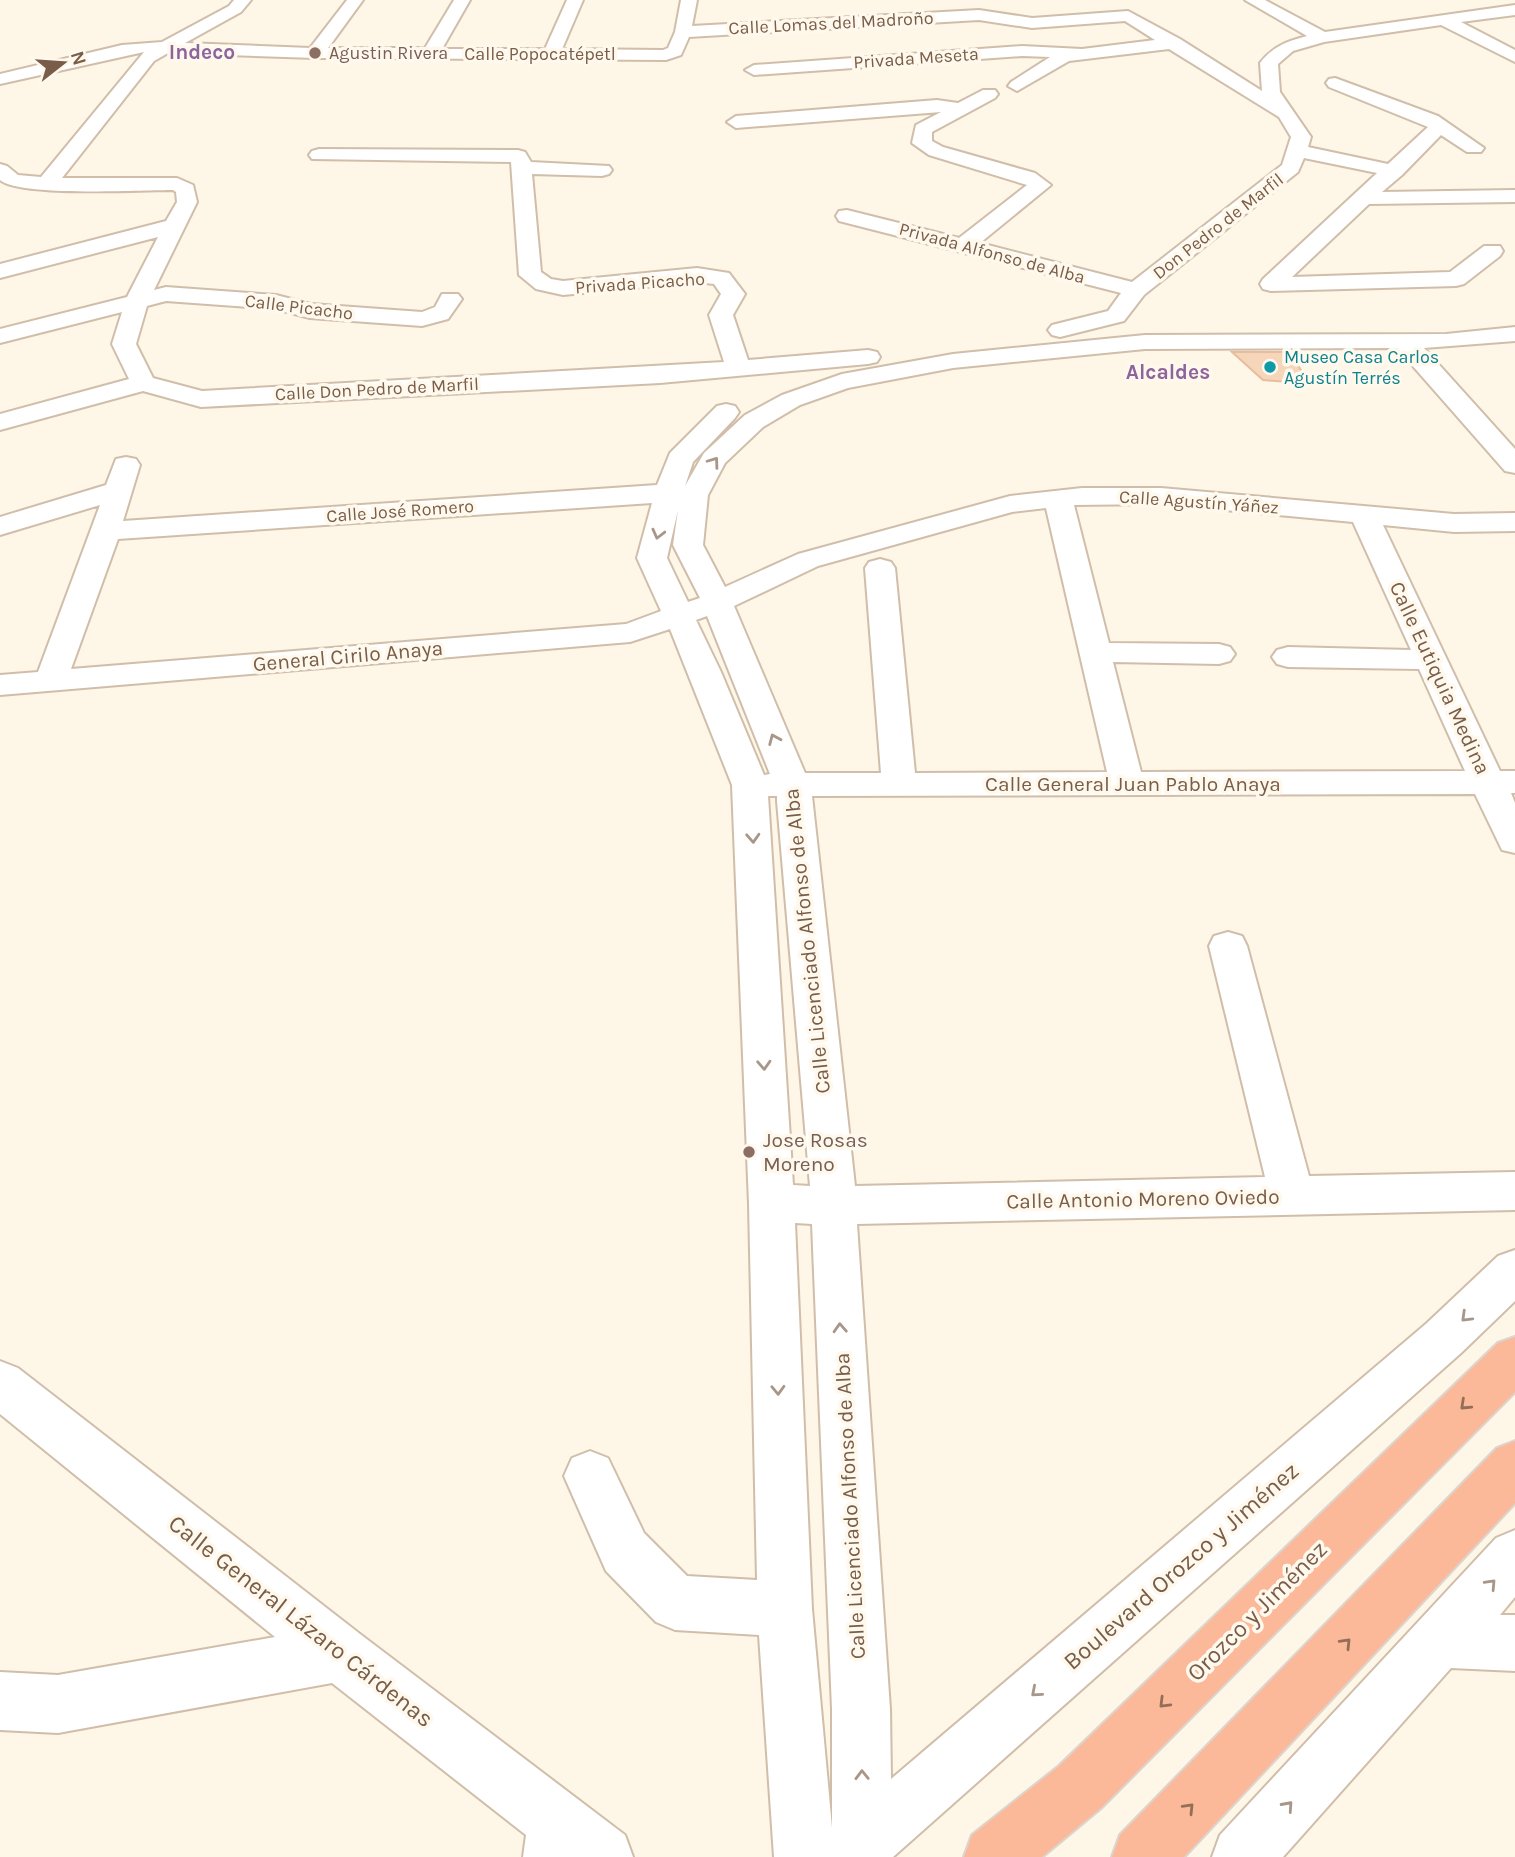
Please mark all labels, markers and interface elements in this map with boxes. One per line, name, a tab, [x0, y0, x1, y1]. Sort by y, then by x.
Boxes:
street label: Calle Lomas del Madroño	[728, 7, 934, 39]
north arrow	[28, 28, 98, 98]
district label: Indeco	[169, 40, 235, 64]
place label: Agustin Rivera	[329, 42, 448, 64]
street label: Calle Popocatépetl	[464, 43, 616, 65]
street label: Privada Meseta	[853, 43, 979, 73]
marker: Agustin Rivera	[307, 45, 323, 61]
text: N	[66, 49, 91, 68]
street label: Don Pedro de Marfil	[1148, 168, 1288, 284]
street label: Privada Alfonso de Alba	[897, 218, 1087, 288]
street label: Privada Picacho	[574, 267, 706, 299]
street label: Calle Picacho	[244, 289, 354, 325]
place label: Museo Casa Carlos Agustín Terrés	[1284, 346, 1439, 389]
marker: Museo Casa Carlos Agustín Terrés	[1262, 359, 1278, 375]
district label: Alcaldes	[1126, 360, 1210, 384]
street label: Calle Don Pedro de Marfil	[274, 373, 480, 405]
one-way arrow	[706, 457, 718, 470]
street label: Calle Agustín Yáñez	[1118, 485, 1280, 519]
street label: Calle José Romero	[325, 495, 475, 527]
one-way arrow	[652, 528, 666, 540]
street label: Calle Eutiquia Medina	[1385, 578, 1495, 778]
street label: General Cirilo Anaya	[252, 636, 444, 676]
one-way arrow	[768, 733, 782, 745]
street label: Calle General Juan Pablo Anaya	[985, 772, 1281, 796]
street label: Calle Licenciado Alfonso de Alba	[779, 787, 835, 1095]
one-way arrow	[745, 833, 760, 844]
one-way arrow	[757, 1060, 772, 1071]
place label: Jose Rosas Moreno	[763, 1128, 868, 1176]
marker: Jose Rosas Moreno	[741, 1144, 757, 1160]
street label: Calle Antonio Moreno Oviedo	[1006, 1185, 1280, 1213]
one-way arrow	[1461, 1308, 1474, 1321]
one-way arrow	[833, 1322, 848, 1333]
street label: Calle Licenciado Alfonso de Alba	[830, 1352, 870, 1660]
one-way arrow	[770, 1385, 785, 1396]
one-way arrow	[1460, 1397, 1473, 1410]
street label: Boulevard Orozco y Jiménez	[1058, 1456, 1304, 1676]
street label: Calle General Lázaro Cárdenas	[163, 1509, 439, 1733]
street label: Orozco y Jiménez	[1181, 1535, 1333, 1687]
one-way arrow	[1482, 1579, 1495, 1592]
one-way arrow	[1338, 1638, 1351, 1651]
one-way arrow	[1032, 1684, 1045, 1696]
one-way arrow	[1159, 1695, 1172, 1708]
one-way arrow	[854, 1769, 870, 1780]
one-way arrow	[1280, 1802, 1292, 1815]
one-way arrow	[1181, 1803, 1194, 1816]

